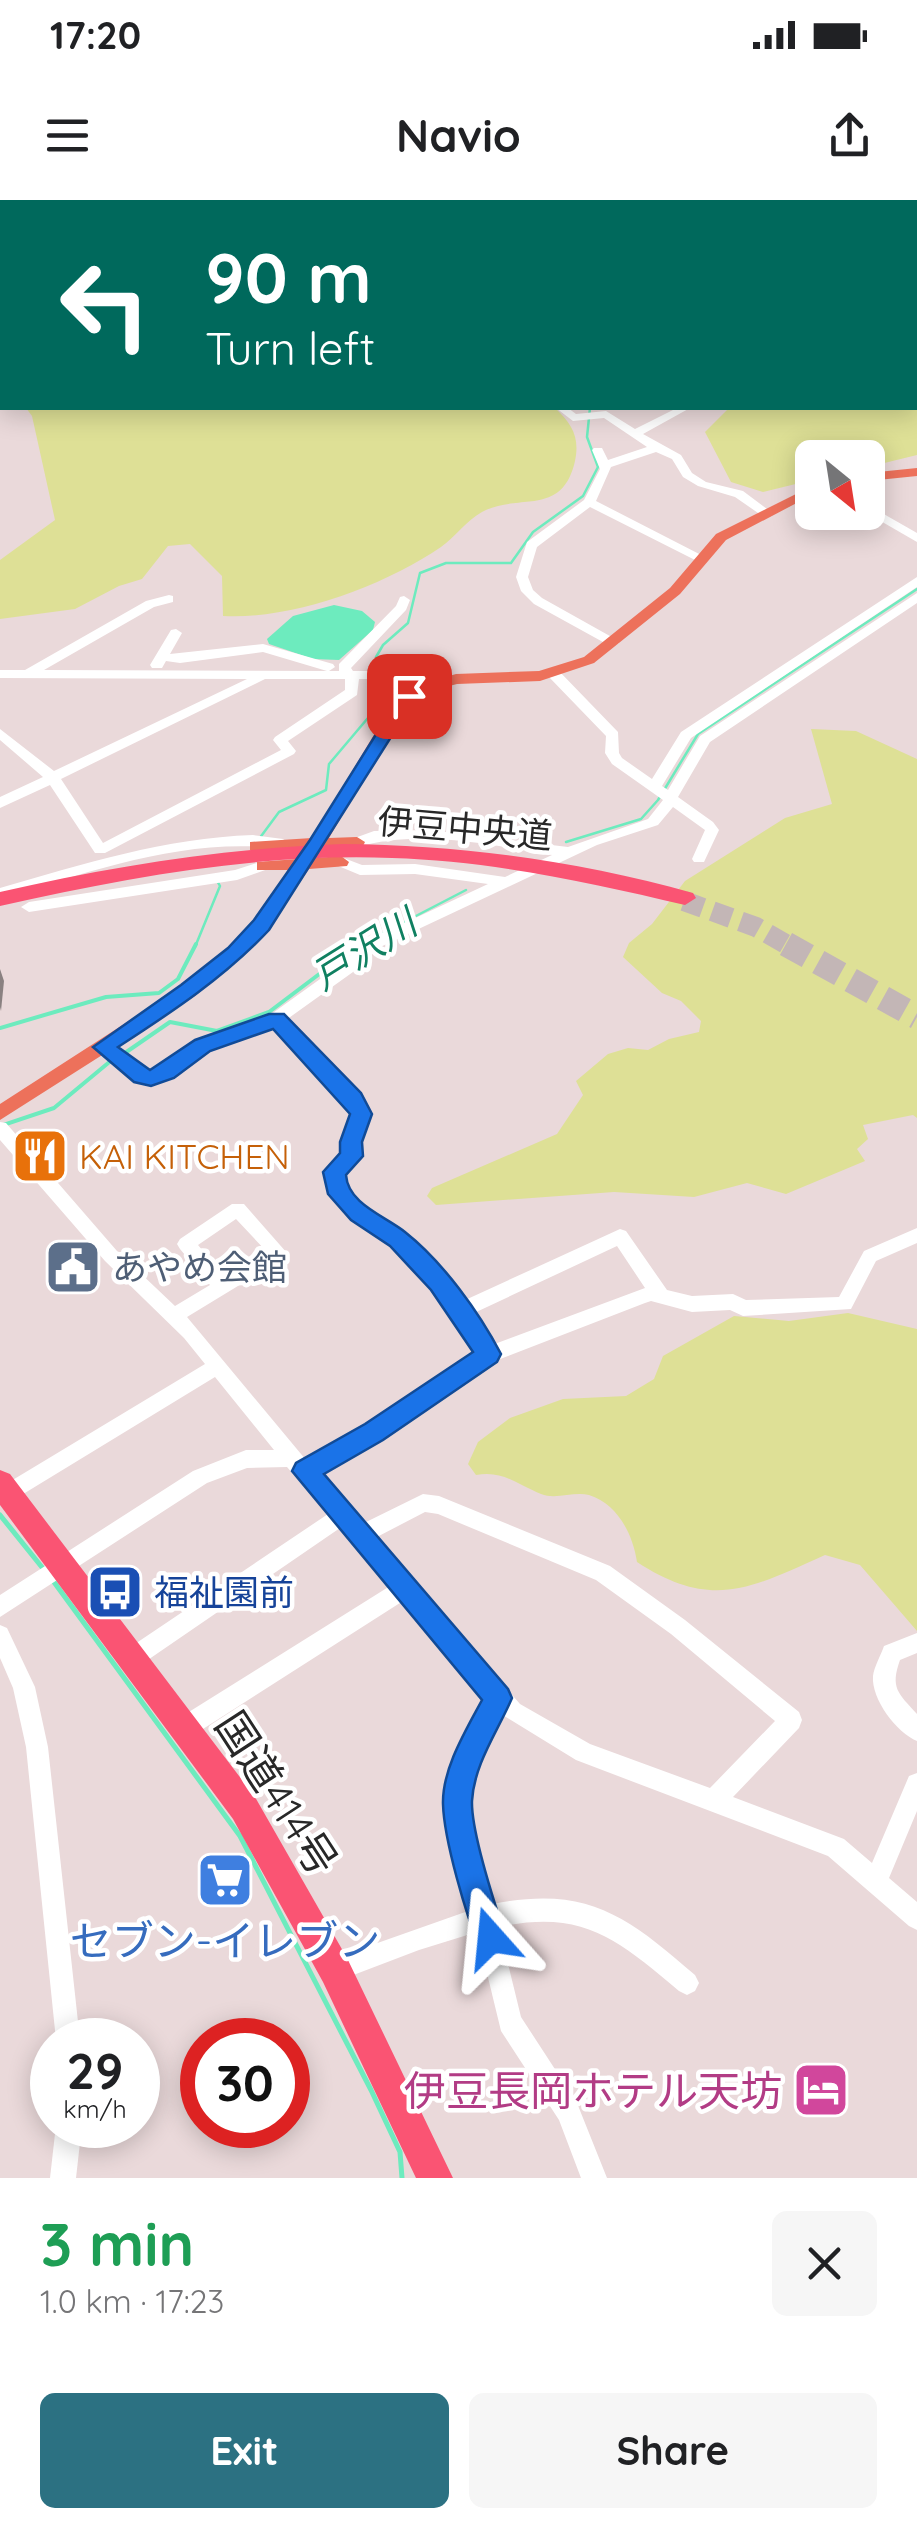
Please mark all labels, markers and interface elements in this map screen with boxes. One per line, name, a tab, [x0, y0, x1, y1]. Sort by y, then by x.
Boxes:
text: 17:20	[50, 11, 141, 59]
text: Navio	[396, 107, 521, 163]
icon: menu	[40, 108, 95, 163]
icon: share	[822, 108, 877, 163]
text: 90 m	[205, 233, 372, 321]
icon: left	[40, 240, 170, 370]
text: Turn left	[205, 320, 375, 376]
north arrow	[795, 440, 885, 530]
map controls	[795, 440, 885, 530]
pin	[367, 654, 452, 739]
icon: arrive	[382, 669, 437, 724]
street label: 伊豆中央道	[376, 798, 554, 858]
water label: 戸沢川	[303, 896, 428, 1000]
restaurant icon: KAI KITCHEN	[10, 1126, 70, 1186]
place label: KAI KITCHEN	[79, 1134, 290, 1178]
public building icon: あやめ会館	[43, 1237, 103, 1297]
place label: あやめ会館	[112, 1245, 287, 1289]
bus stop icon: 福祉園前	[85, 1562, 145, 1622]
place label: 福祉園前	[154, 1570, 294, 1614]
street label: 国道414号	[204, 1701, 350, 1885]
supermarket icon: セブン-イレブン	[195, 1850, 255, 1910]
position arrow	[439, 1886, 543, 1990]
place label: セブン-イレブン	[70, 1914, 380, 1967]
speed limit sign: 30	[180, 2018, 310, 2148]
text: 29	[67, 2039, 123, 2102]
hotel icon: 伊豆長岡ホテル天坊	[791, 2060, 851, 2120]
place label: 伊豆長岡ホテル天坊	[404, 2064, 782, 2117]
text: km/h	[63, 2093, 127, 2124]
text: 3 min	[40, 2206, 194, 2281]
button: close	[772, 2211, 877, 2316]
text: 1.0 km · 17:23	[40, 2281, 224, 2321]
button: Exit	[40, 2393, 449, 2508]
button: Share	[469, 2393, 877, 2508]

